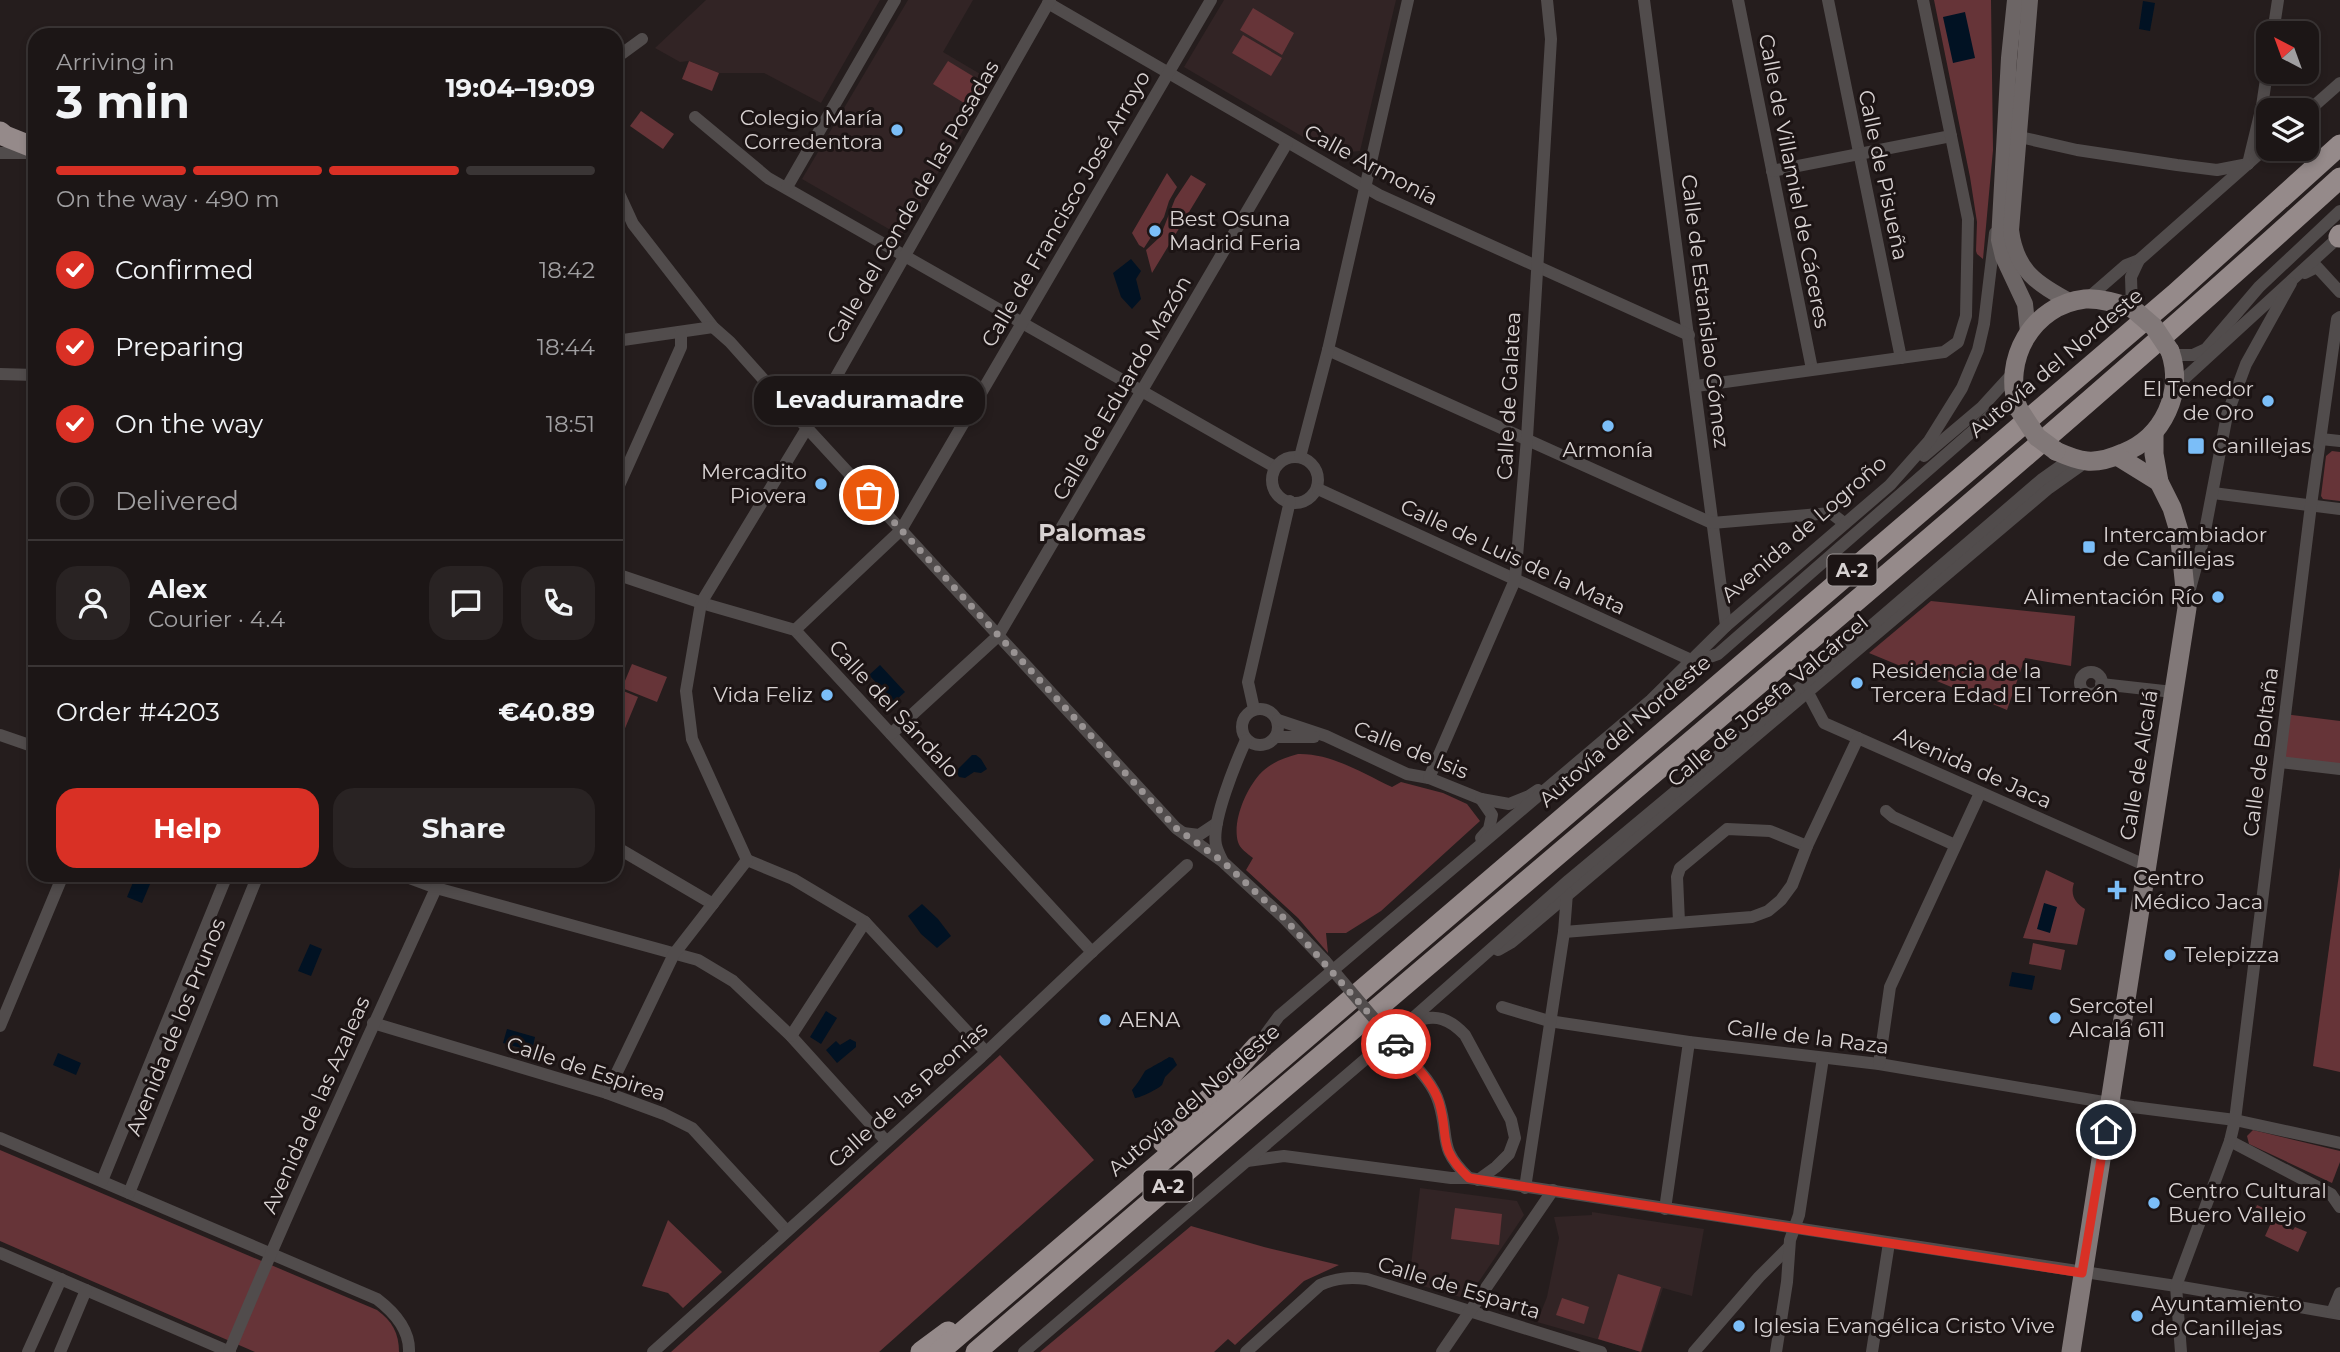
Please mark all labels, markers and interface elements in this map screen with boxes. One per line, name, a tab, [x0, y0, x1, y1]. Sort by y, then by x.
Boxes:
north arrow	[2256, 21, 2319, 84]
map controls	[2256, 21, 2319, 161]
street label: Calle de Villamiel de Cáceres	[1754, 32, 1835, 330]
text: Arriving in	[56, 48, 175, 76]
street label: Calle del Conde de las Posadas	[821, 56, 1004, 348]
street label: Calle de Francisco José Arroyo	[976, 66, 1155, 351]
text: 19:04–19:09	[445, 72, 595, 104]
text: 3 min	[56, 73, 190, 130]
street label: Calle de Pisueña	[1853, 87, 1914, 262]
button: layers	[2256, 98, 2319, 161]
place label: Colegio María Corredentora	[740, 105, 883, 154]
street label: Calle Armonía	[1300, 119, 1442, 210]
marker: Colegio María Corredentora	[889, 122, 905, 138]
street label: Calle de Estanislao Gómez	[1676, 173, 1735, 449]
text: On the way · 490 m	[56, 185, 280, 213]
place label: Best Osuna Madrid Feria	[1169, 206, 1301, 255]
marker: Best Osuna Madrid Feria	[1147, 223, 1163, 239]
icon: check	[56, 251, 94, 289]
text: Confirmed	[115, 254, 254, 286]
text: 18:42	[539, 256, 595, 284]
street label: Calle de Eduardo Mazón	[1047, 271, 1196, 504]
street label: Autovía del Nordeste	[1964, 283, 2148, 443]
street label: Calle de Galatea	[1492, 311, 1525, 481]
icon: check	[56, 328, 94, 366]
text: Preparing	[115, 331, 244, 363]
text: 18:44	[537, 333, 595, 361]
callout: Levaduramadre	[754, 376, 984, 425]
place label: El Tenedor de Oro	[2143, 376, 2254, 425]
text: Levaduramadre	[775, 386, 964, 414]
marker: El Tenedor de Oro	[2260, 393, 2276, 409]
icon: check	[56, 405, 94, 443]
text: On the way	[115, 408, 263, 440]
text: 18:51	[546, 410, 595, 438]
marker: Armonía	[1600, 418, 1616, 434]
place label: Canillejas	[2212, 433, 2311, 458]
marker: Canillejas	[2186, 436, 2206, 456]
place label: Armonía	[1563, 437, 1654, 462]
street label: Avenida de Logroño	[1716, 450, 1892, 607]
place label: Mercadito Piovera	[701, 459, 807, 508]
pin	[839, 465, 899, 525]
marker: Mercadito Piovera	[813, 476, 829, 492]
icon: bag	[850, 476, 888, 514]
text: Delivered	[115, 485, 239, 517]
street label: Calle de Luis de la Mata	[1397, 493, 1630, 620]
district label: Palomas	[1038, 518, 1146, 547]
place label: Intercambiador de Canillejas	[2103, 522, 2267, 571]
marker: Intercambiador de Canillejas	[2081, 539, 2097, 555]
road number: A-2	[1828, 554, 1876, 586]
button: person	[56, 566, 130, 640]
button: chat	[429, 566, 503, 640]
button: phone	[521, 566, 595, 640]
text: Alex	[148, 573, 207, 605]
place label: Alimentación Río	[2024, 584, 2204, 609]
marker: Alimentación Río	[2210, 589, 2226, 605]
text: Courier · 4.4	[148, 605, 285, 633]
street label: Calle de Josefa Valcárcel	[1662, 609, 1873, 792]
street label: Calle del Sándalo	[824, 634, 965, 783]
street label: Autovía del Nordeste	[1534, 649, 1716, 812]
place label: Residencia de la Tercera Edad El Torreón	[1871, 658, 2119, 707]
street label: Calle de Boltaña	[2238, 666, 2283, 838]
marker: Residencia de la Tercera Edad El Torreón	[1849, 675, 1865, 691]
place label: Vida Feliz	[713, 682, 813, 707]
marker: Vida Feliz	[819, 687, 835, 703]
street label: Calle de Alcalá	[2114, 688, 2163, 842]
text: Order #4203	[56, 696, 220, 728]
text: €40.89	[498, 696, 595, 728]
street label: Calle de Isis	[1350, 715, 1472, 784]
street label: Avenida de Jaca	[1891, 722, 2056, 813]
button: Help	[56, 788, 319, 868]
button: Share	[333, 788, 595, 868]
place label: Centro Médico Jaca	[2133, 865, 2263, 914]
marker: Centro Médico Jaca	[2107, 880, 2127, 900]
street label: Avenida de los Prunos	[120, 915, 231, 1139]
place label: Telepizza	[2184, 942, 2280, 967]
marker: Telepizza	[2162, 947, 2178, 963]
street label: Avenida de las Azaleas	[256, 992, 375, 1217]
place label: Sercotel Alcalá 611	[2069, 993, 2165, 1042]
place label: AENA	[1119, 1007, 1181, 1032]
courier	[1361, 1009, 1431, 1079]
marker: Sercotel Alcalá 611	[2047, 1010, 2063, 1026]
marker: AENA	[1097, 1012, 1113, 1028]
street label: Calle de la Raza	[1726, 1014, 1891, 1059]
street label: Calle de las Peonías	[823, 1016, 993, 1173]
street label: Autovía del Nordeste	[1103, 1018, 1285, 1181]
icon: car	[1377, 1025, 1415, 1063]
street label: Calle de Espirea	[503, 1031, 669, 1106]
pin	[2076, 1100, 2136, 1160]
icon: home	[2087, 1111, 2125, 1149]
road number: A-2	[1144, 1170, 1192, 1202]
place label: Centro Cultural Buero Vallejo	[2168, 1178, 2327, 1227]
marker: Centro Cultural Buero Vallejo	[2146, 1195, 2162, 1211]
street label: Calle de Esparta	[1375, 1251, 1544, 1324]
place label: Ayuntamiento de Canillejas	[2151, 1291, 2302, 1340]
marker: Ayuntamiento de Canillejas	[2129, 1308, 2145, 1324]
place label: Iglesia Evangélica Cristo Vive	[1753, 1313, 2055, 1338]
marker: Iglesia Evangélica Cristo Vive	[1731, 1318, 1747, 1334]

